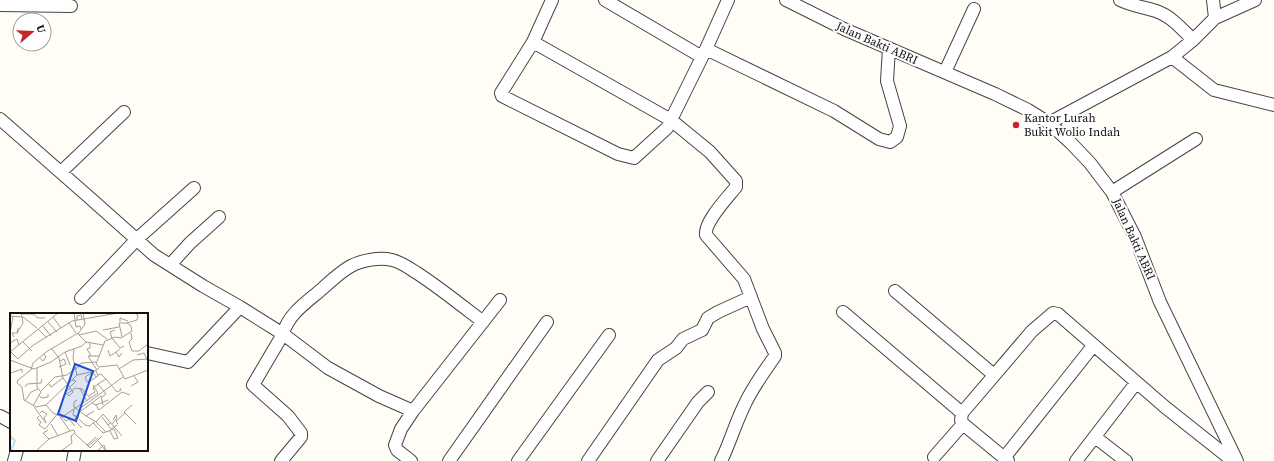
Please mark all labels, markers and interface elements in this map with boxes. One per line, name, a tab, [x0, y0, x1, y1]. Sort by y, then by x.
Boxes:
north arrow	[12, 12, 52, 52]
street label: Jalan Bakti ABRI	[833, 17, 920, 68]
text: U	[33, 23, 49, 35]
place label: Kantor Lurah Bukit Wolio Indah	[1024, 110, 1120, 140]
marker: Kantor Lurah Bukit Wolio Indah	[1011, 120, 1021, 130]
street label: Jalan Bakti ABRI	[1108, 195, 1159, 282]
inset map	[10, 313, 148, 451]

